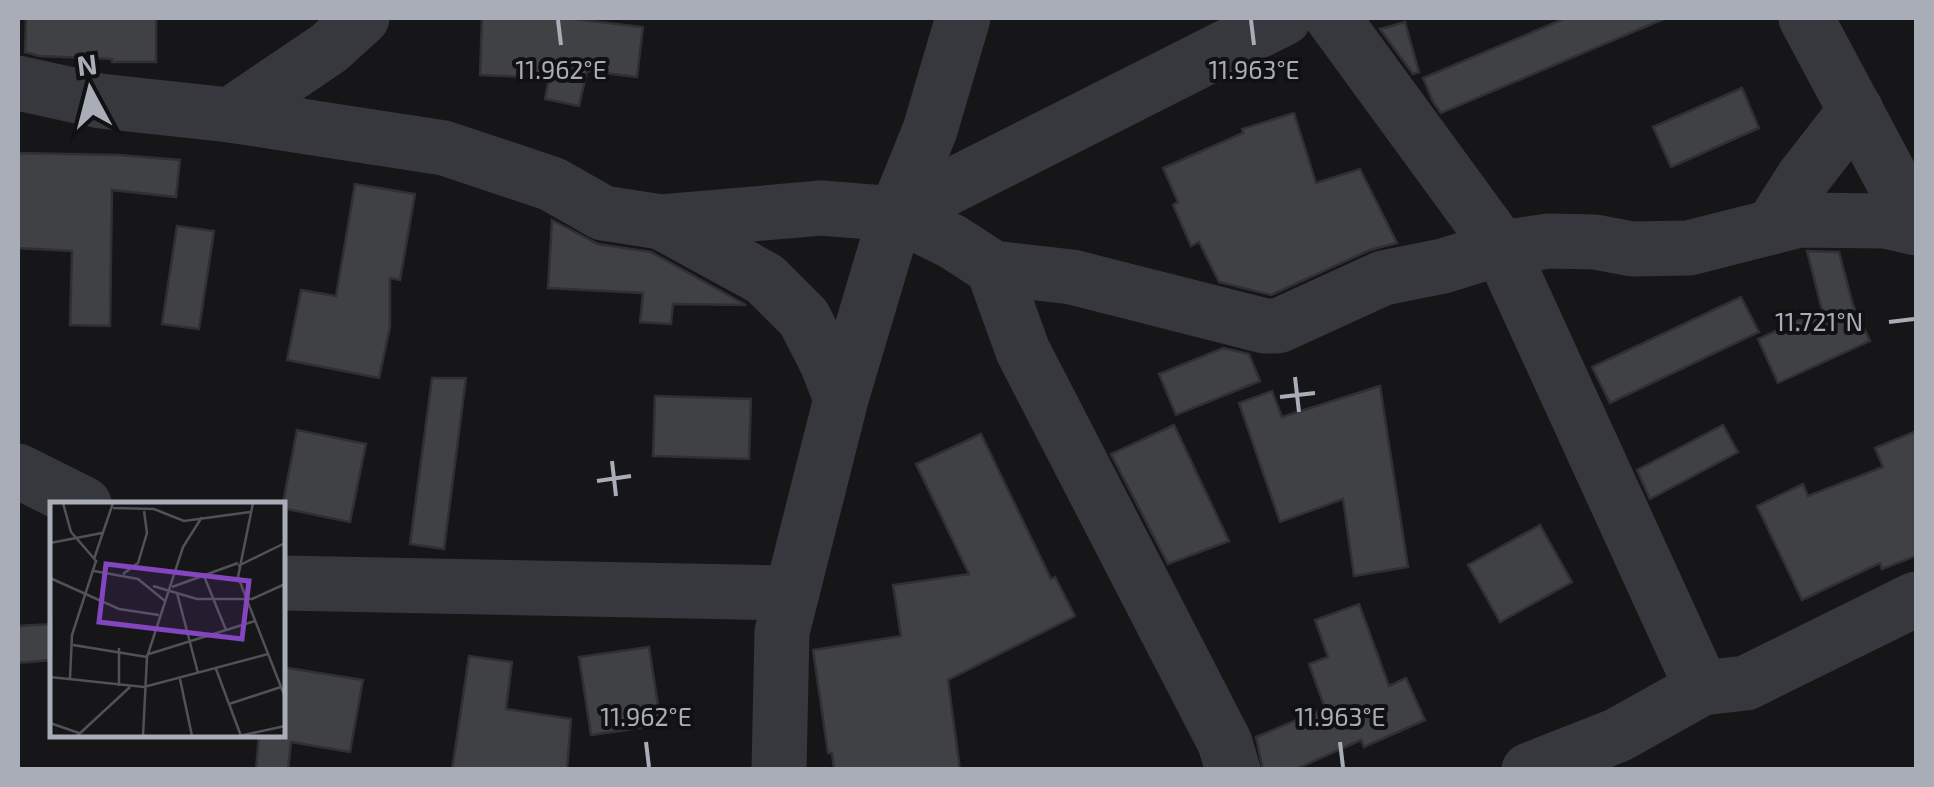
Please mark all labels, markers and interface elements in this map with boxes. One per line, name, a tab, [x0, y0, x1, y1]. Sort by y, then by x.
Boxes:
north arrow	[40, 40, 140, 140]
text: N	[75, 46, 99, 82]
text: 11.962°E	[515, 54, 607, 84]
text: 11.963°E	[1208, 54, 1300, 84]
text: 11.721°N	[1775, 306, 1863, 336]
inset map	[50, 502, 285, 737]
text: 11.962°E	[600, 701, 692, 731]
text: 11.963°E	[1294, 701, 1386, 731]

